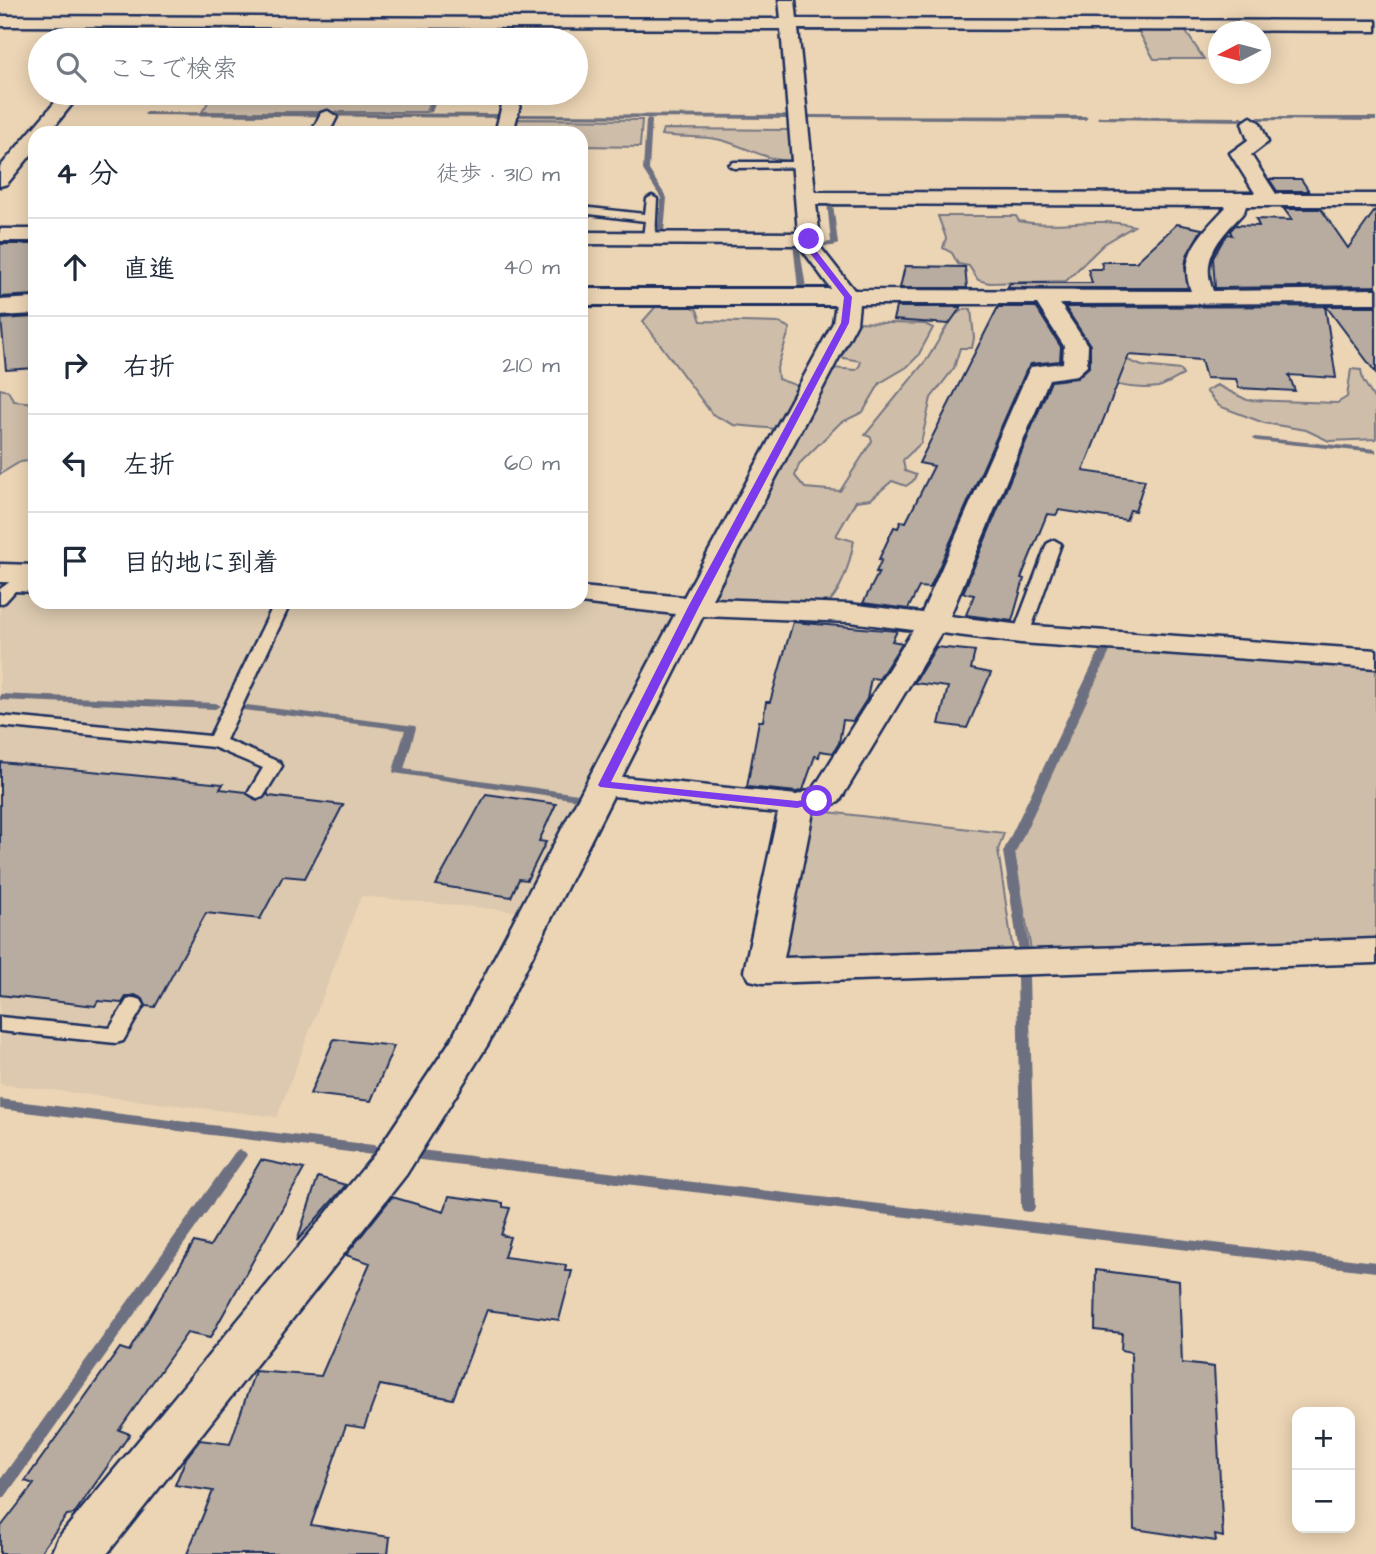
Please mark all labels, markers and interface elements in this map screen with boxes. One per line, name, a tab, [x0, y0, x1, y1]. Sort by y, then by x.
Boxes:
north arrow	[1208, 21, 1271, 84]
search box	[28, 28, 588, 105]
icon: search	[52, 48, 90, 86]
text: ここで検索	[108, 51, 238, 87]
text: 4 分	[56, 153, 118, 195]
text: 徒歩 · 310 m	[436, 158, 560, 190]
route end	[793, 223, 824, 254]
icon: ahead	[56, 248, 94, 286]
text: 直進	[123, 251, 175, 287]
text: 40 m	[503, 251, 560, 283]
icon: right	[56, 346, 94, 384]
text: 右折	[123, 349, 175, 385]
text: 210 m	[502, 349, 560, 381]
icon: left	[56, 444, 94, 482]
text: 左折	[123, 447, 175, 483]
text: 60 m	[504, 447, 560, 479]
icon: arrive	[56, 542, 94, 580]
text: 目的地に到着	[123, 545, 279, 581]
route start	[801, 785, 832, 816]
map controls	[1292, 1407, 1355, 1533]
button: +	[1292, 1407, 1355, 1470]
button: −	[1292, 1470, 1355, 1533]

